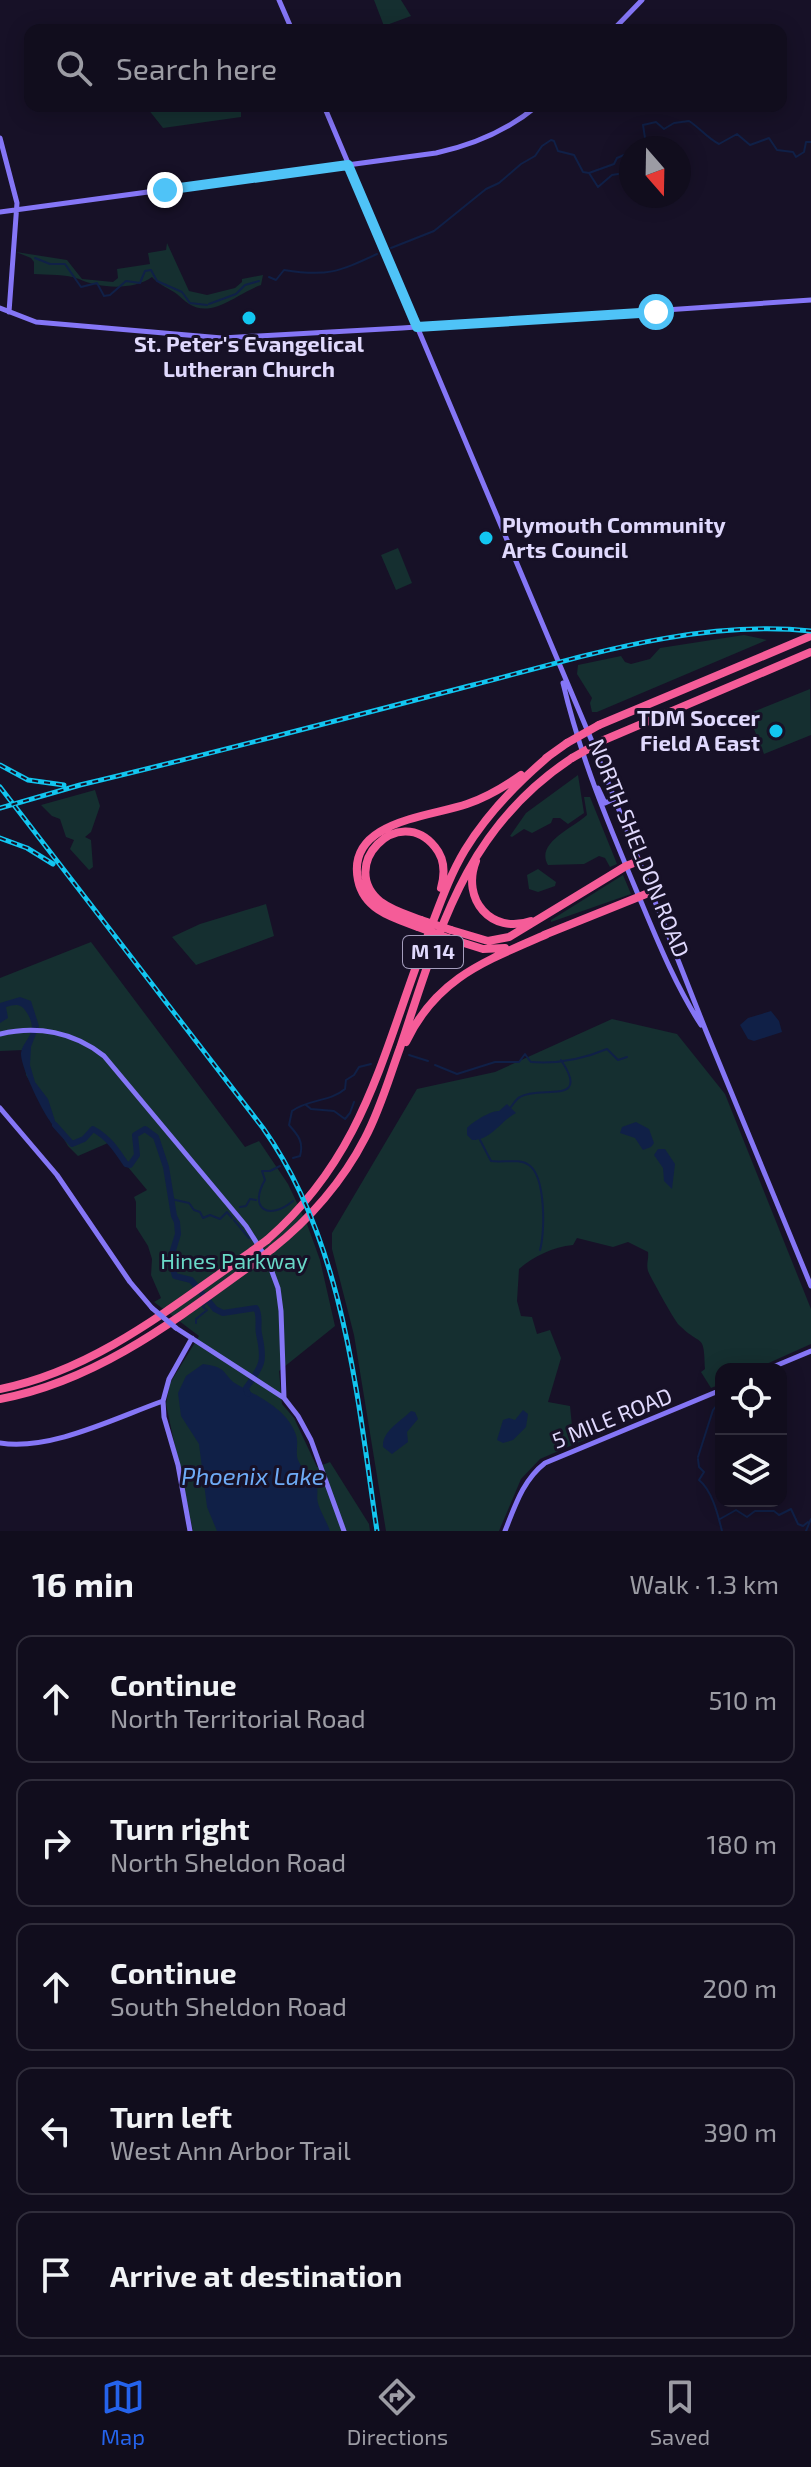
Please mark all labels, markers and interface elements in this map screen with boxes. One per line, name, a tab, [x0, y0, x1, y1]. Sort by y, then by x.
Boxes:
search box	[24, 24, 787, 112]
icon: search	[52, 46, 96, 90]
text: Search here	[116, 50, 277, 86]
north arrow	[619, 136, 691, 208]
route end	[147, 172, 183, 208]
route start	[638, 294, 674, 330]
marker: St. Peter's Evangelical Lutheran Church	[240, 309, 258, 327]
place label: St. Peter's Evangelical Lutheran Church	[134, 330, 365, 381]
place label: Plymouth Community Arts Council	[502, 511, 726, 562]
marker: Plymouth Community Arts Council	[477, 529, 495, 547]
place label: TDM Soccer Field A East	[637, 704, 761, 755]
marker: TDM Soccer Field A East	[767, 722, 785, 740]
street label: NORTH SHELDON ROAD	[584, 735, 696, 960]
road number: M 14	[403, 936, 463, 968]
park label: Hines Parkway	[160, 1247, 308, 1273]
map controls	[715, 1363, 787, 1507]
button: locate	[715, 1363, 787, 1435]
street label: 5 MILE ROAD	[548, 1381, 675, 1453]
button: layers	[715, 1435, 787, 1507]
water label: Phoenix Lake	[181, 1461, 325, 1490]
text: 16 min	[32, 1563, 134, 1604]
text: Walk · 1.3 km	[629, 1568, 779, 1599]
text: Continue	[110, 1666, 237, 1702]
icon: ahead	[34, 1677, 78, 1721]
text: 510 m	[708, 1684, 777, 1715]
text: North Territorial Road	[110, 1702, 366, 1733]
text: Turn right	[110, 1810, 250, 1846]
icon: right	[34, 1821, 78, 1865]
text: 180 m	[707, 1828, 777, 1859]
text: North Sheldon Road	[110, 1846, 346, 1877]
text: Continue	[110, 1954, 237, 1990]
icon: ahead	[34, 1965, 78, 2009]
text: 200 m	[702, 1972, 777, 2003]
text: South Sheldon Road	[110, 1990, 347, 2021]
text: Turn left	[110, 2098, 232, 2134]
icon: left	[34, 2109, 78, 2153]
text: 390 m	[703, 2116, 777, 2147]
text: West Ann Arbor Trail	[110, 2134, 351, 2165]
icon: arrive	[34, 2253, 78, 2297]
text: Arrive at destination	[110, 2257, 402, 2293]
tab: Map	[101, 2375, 145, 2449]
tab: Directions	[347, 2375, 448, 2449]
tab: Saved	[650, 2375, 710, 2449]

